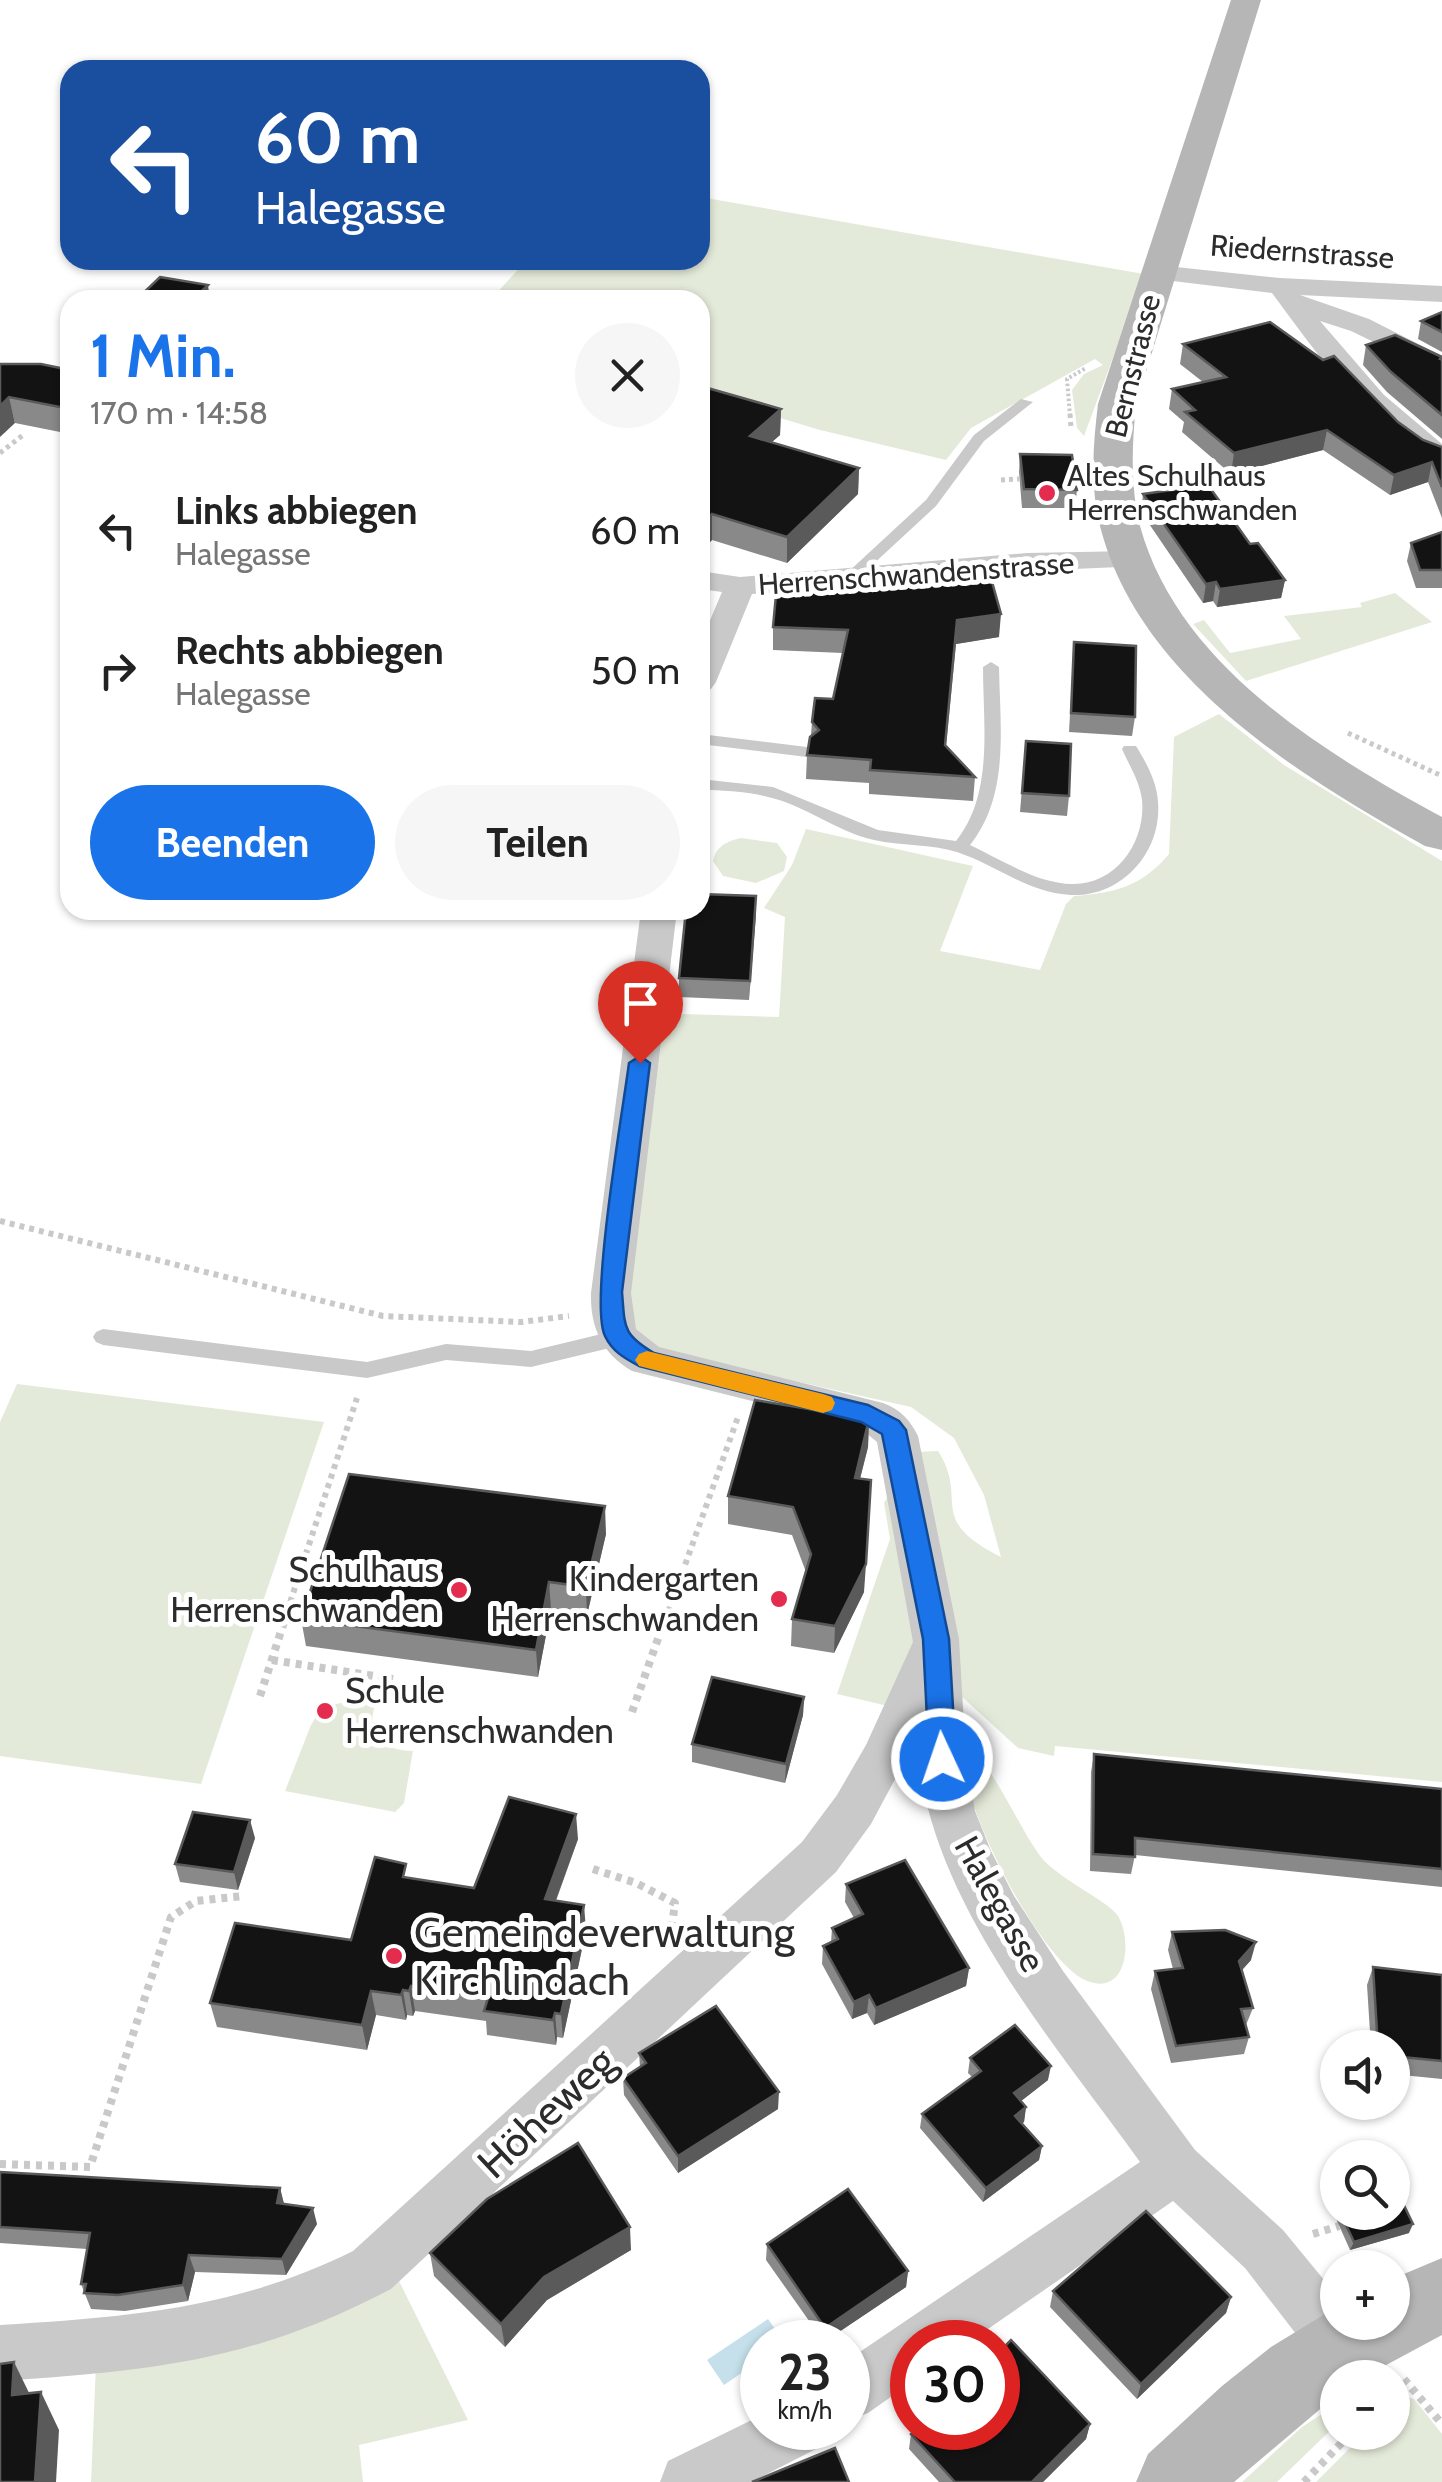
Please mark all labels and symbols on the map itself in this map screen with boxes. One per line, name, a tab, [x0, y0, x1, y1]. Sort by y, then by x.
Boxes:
street label: Riedernstrasse	[1209, 227, 1395, 276]
street label: Bernstrasse	[1097, 291, 1168, 441]
place label: Altes Schulhaus Herrenschwanden	[1067, 457, 1297, 528]
marker: Altes Schulhaus Herrenschwanden	[1036, 482, 1058, 504]
street label: Herrenschwandenstrasse	[757, 544, 1075, 603]
pin	[598, 961, 683, 1064]
place label: Schulhaus Herrenschwanden	[170, 1548, 439, 1631]
place label: Kindergarten Herrenschwanden	[490, 1557, 759, 1640]
marker: Schulhaus Herrenschwanden	[448, 1579, 470, 1601]
marker: Kindergarten Herrenschwanden	[768, 1588, 790, 1610]
place label: Schule Herrenschwanden	[345, 1669, 614, 1752]
marker: Schule Herrenschwanden	[314, 1700, 336, 1722]
position arrow	[890, 1707, 994, 1811]
street label: Halegasse	[946, 1828, 1055, 1979]
place label: Gemeindeverwaltung Kirchlindach	[414, 1906, 796, 2006]
marker: Gemeindeverwaltung Kirchlindach	[383, 1945, 405, 1967]
street label: Höheweg	[466, 2035, 626, 2189]
speed limit sign: 30	[890, 2320, 1020, 2450]

